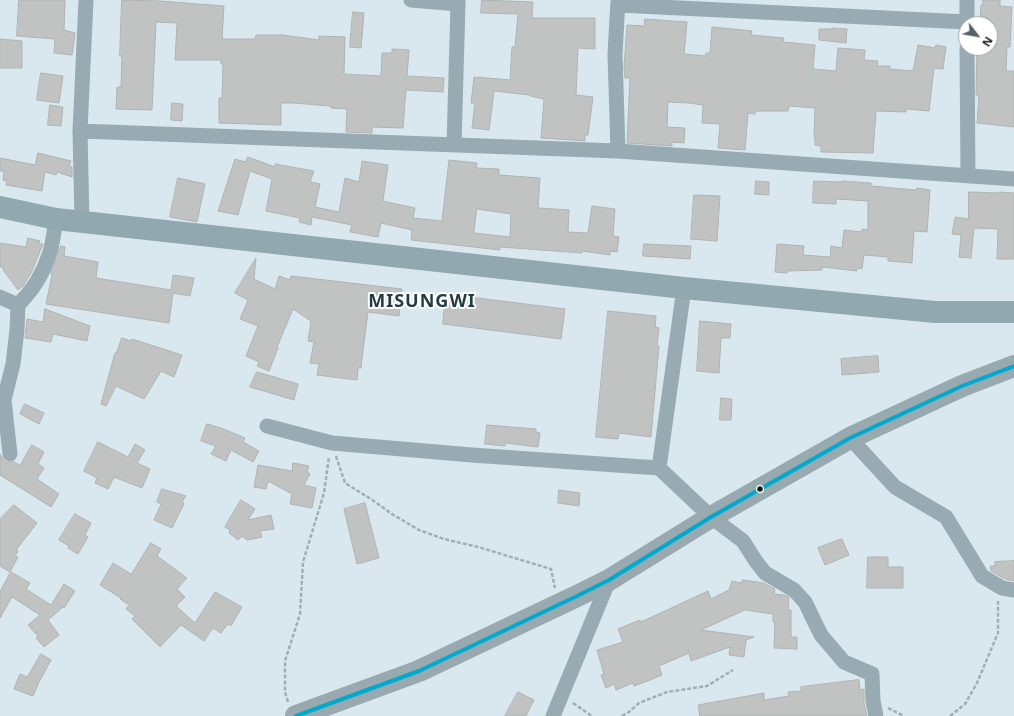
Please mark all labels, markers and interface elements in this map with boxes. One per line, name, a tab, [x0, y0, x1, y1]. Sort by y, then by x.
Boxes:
north arrow	[958, 16, 998, 56]
text: N	[979, 34, 997, 50]
district label: MISUNGWI	[368, 291, 476, 313]
unlabelled marker	[755, 484, 765, 494]

